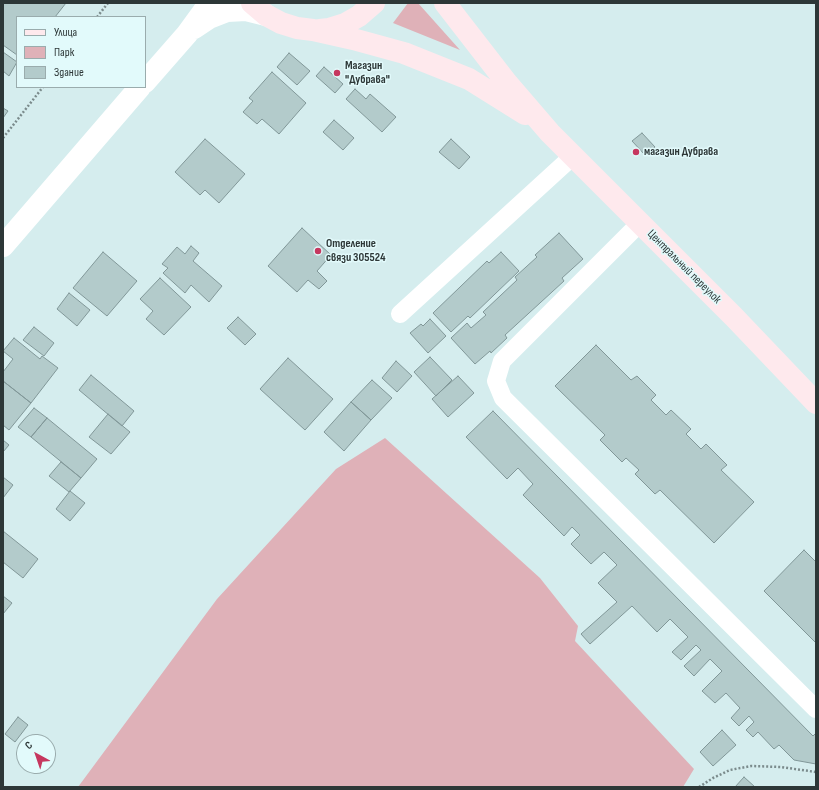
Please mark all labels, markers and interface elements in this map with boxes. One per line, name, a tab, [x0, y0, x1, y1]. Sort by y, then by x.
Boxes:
legend	[16, 16, 146, 88]
text: Улица	[54, 25, 77, 40]
text: Парк	[54, 45, 74, 60]
place label: Магазин "Дубрава"	[345, 59, 390, 87]
text: Здание	[54, 65, 84, 80]
marker: Магазин "Дубрава"	[332, 68, 342, 78]
place label: магазин Дубрава	[644, 145, 718, 159]
marker: магазин Дубрава	[631, 147, 641, 157]
street label: Центральный переулок	[644, 227, 724, 307]
place label: Отделение связи 305524	[326, 237, 385, 265]
marker: Отделение связи 305524	[313, 246, 323, 256]
north arrow	[16, 734, 56, 774]
text: С	[22, 738, 35, 752]

